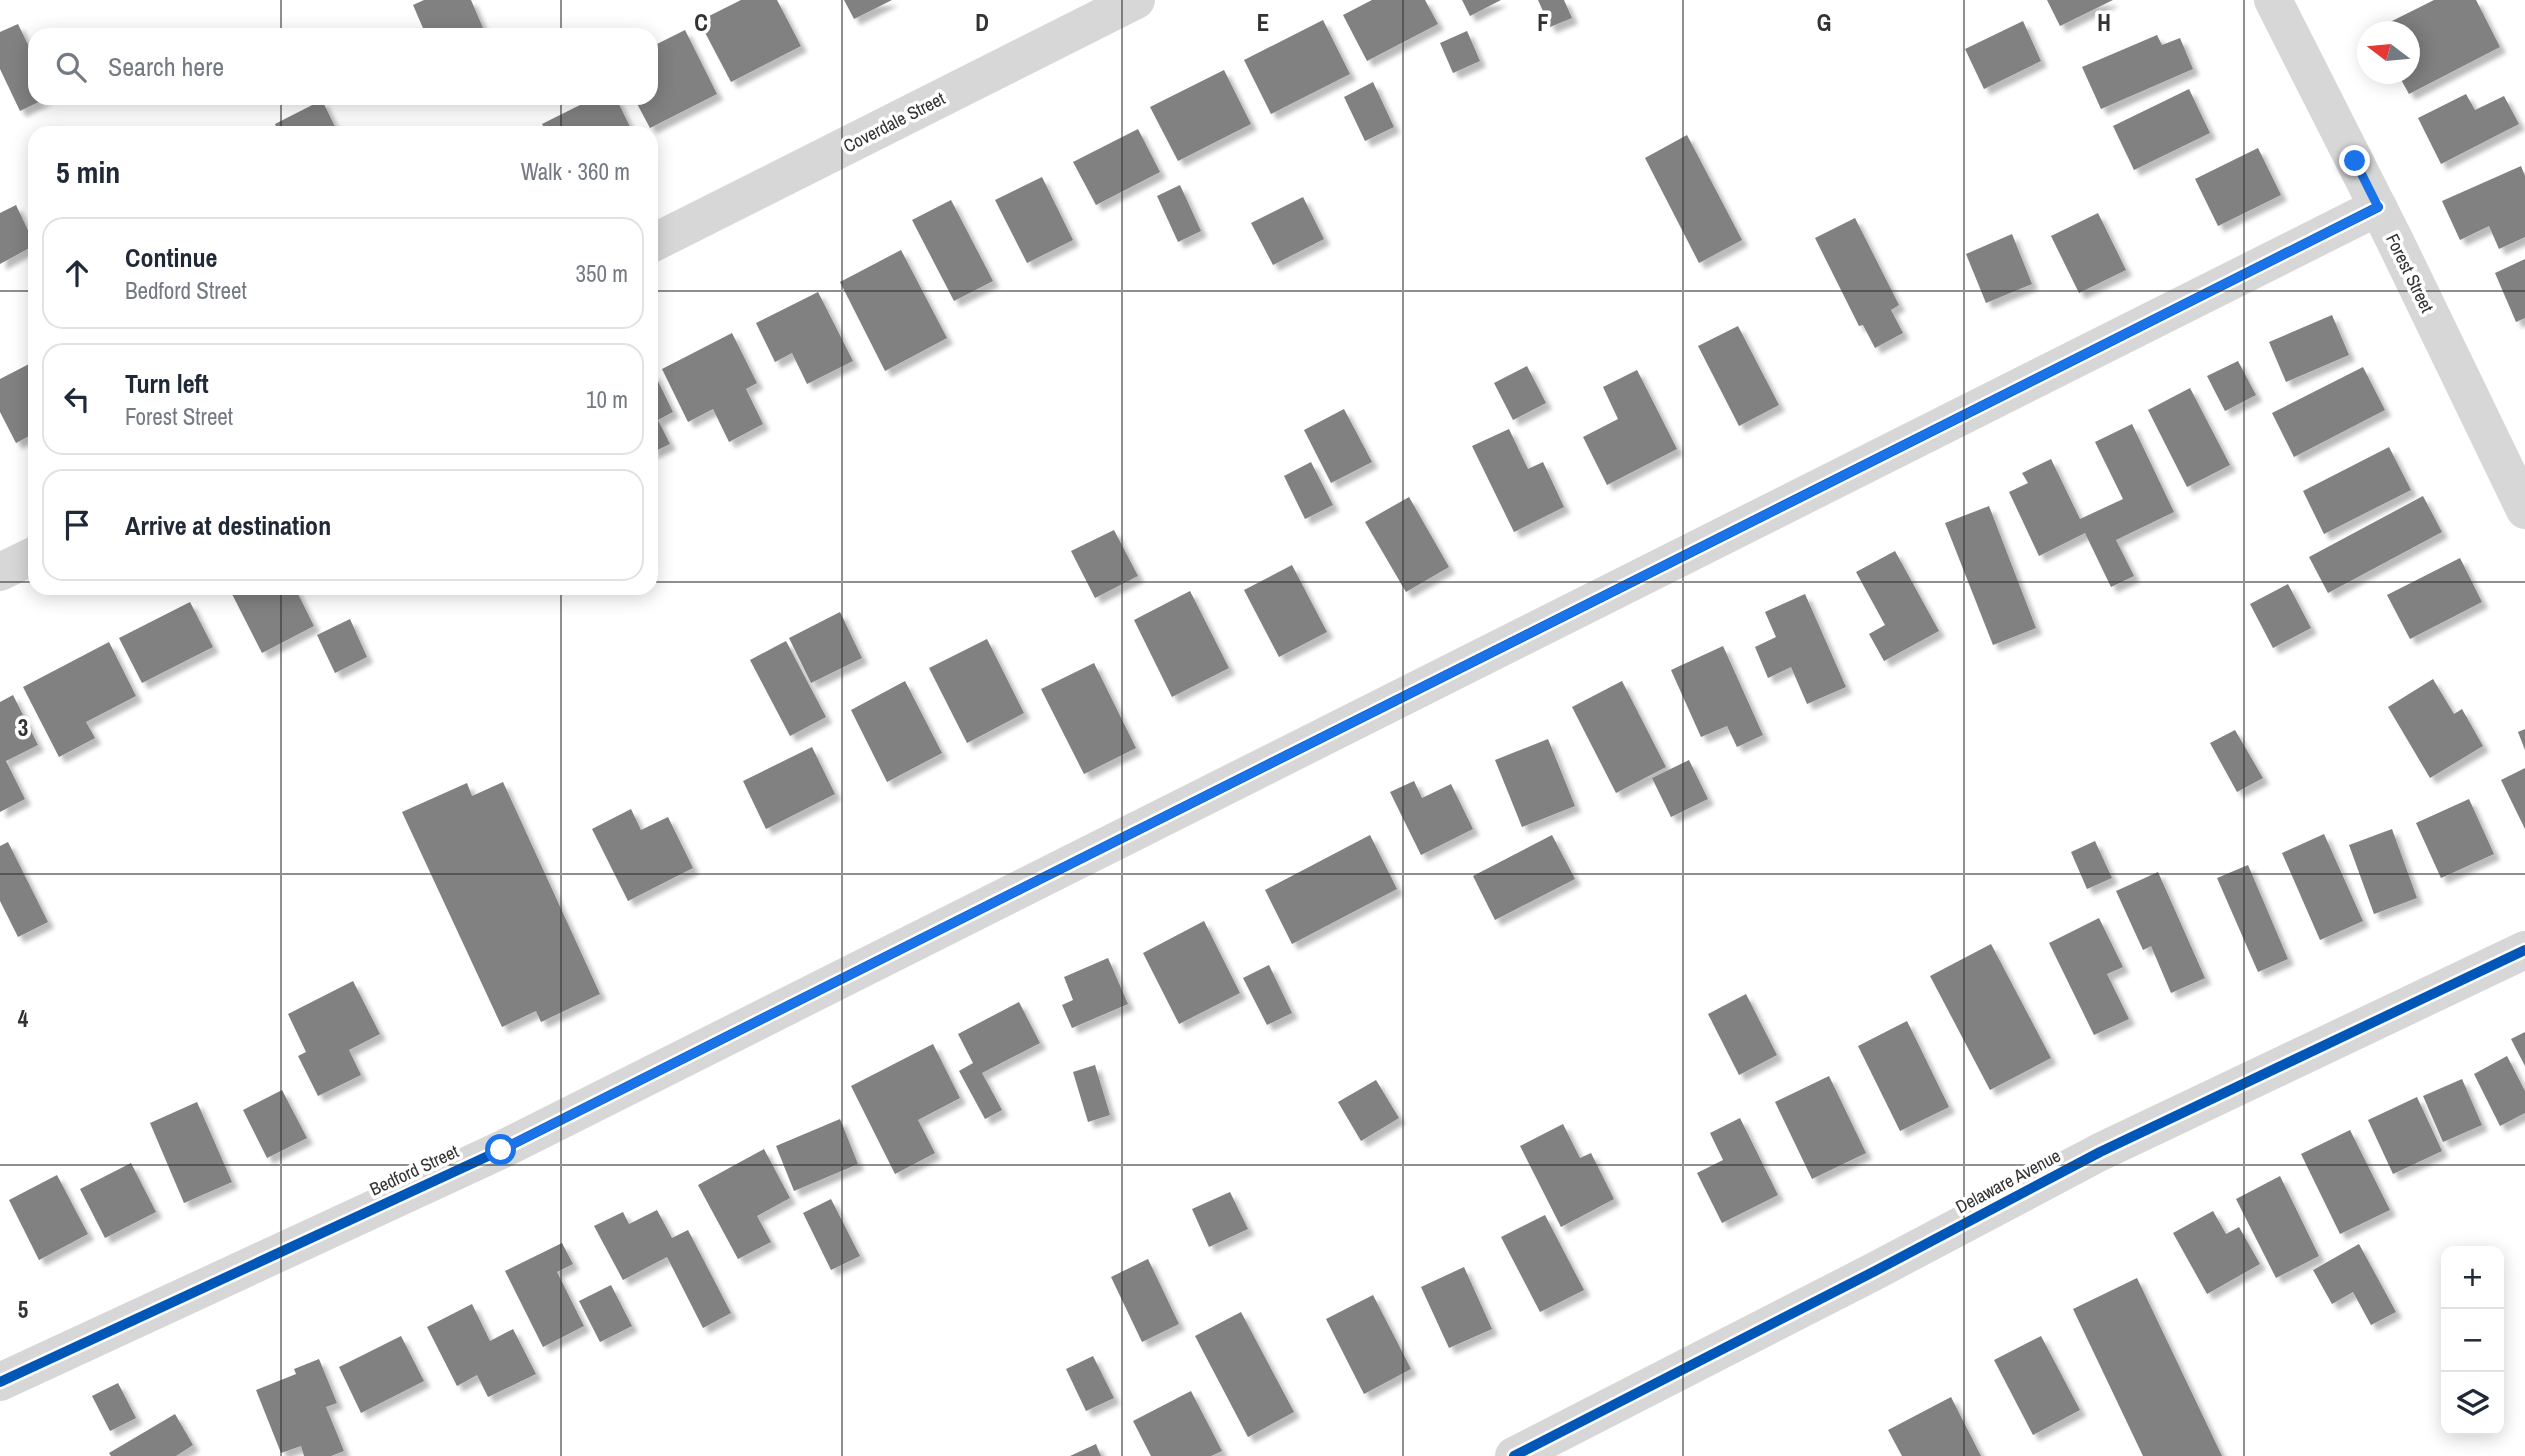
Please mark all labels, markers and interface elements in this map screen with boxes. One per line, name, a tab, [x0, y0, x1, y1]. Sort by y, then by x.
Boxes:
text: C	[694, 7, 708, 38]
text: D	[975, 7, 989, 38]
text: E	[1257, 7, 1269, 38]
text: F	[1537, 7, 1549, 38]
text: G	[1817, 7, 1831, 38]
text: H	[2097, 7, 2111, 38]
north arrow	[2357, 21, 2420, 84]
search box	[28, 28, 658, 105]
icon: search	[52, 48, 90, 86]
text: Search here	[108, 49, 224, 84]
street label: Coverdale Street	[839, 86, 949, 158]
route end	[2339, 145, 2370, 176]
text: 5 min	[56, 152, 120, 192]
text: Walk · 360 m	[521, 156, 630, 187]
street label: Forest Street	[2380, 229, 2440, 317]
text: Continue	[125, 240, 217, 275]
icon: ahead	[58, 254, 96, 292]
text: 350 m	[576, 258, 628, 289]
text: Bedford Street	[125, 275, 247, 306]
text: Turn left	[125, 366, 209, 401]
icon: left	[58, 380, 96, 418]
text: 10 m	[586, 384, 628, 415]
text: Forest Street	[125, 401, 233, 432]
icon: arrive	[58, 506, 96, 544]
text: Arrive at destination	[125, 508, 331, 543]
text: 3	[18, 712, 28, 743]
text: 4	[18, 1003, 29, 1034]
route start	[485, 1134, 516, 1165]
street label: Bedford Street	[366, 1139, 462, 1201]
street label: Delaware Avenue	[1951, 1143, 2065, 1219]
map controls	[2441, 1246, 2504, 1435]
button: +	[2441, 1246, 2504, 1309]
text: 5	[18, 1294, 28, 1325]
button: −	[2441, 1309, 2504, 1372]
button: layers	[2441, 1372, 2504, 1435]

